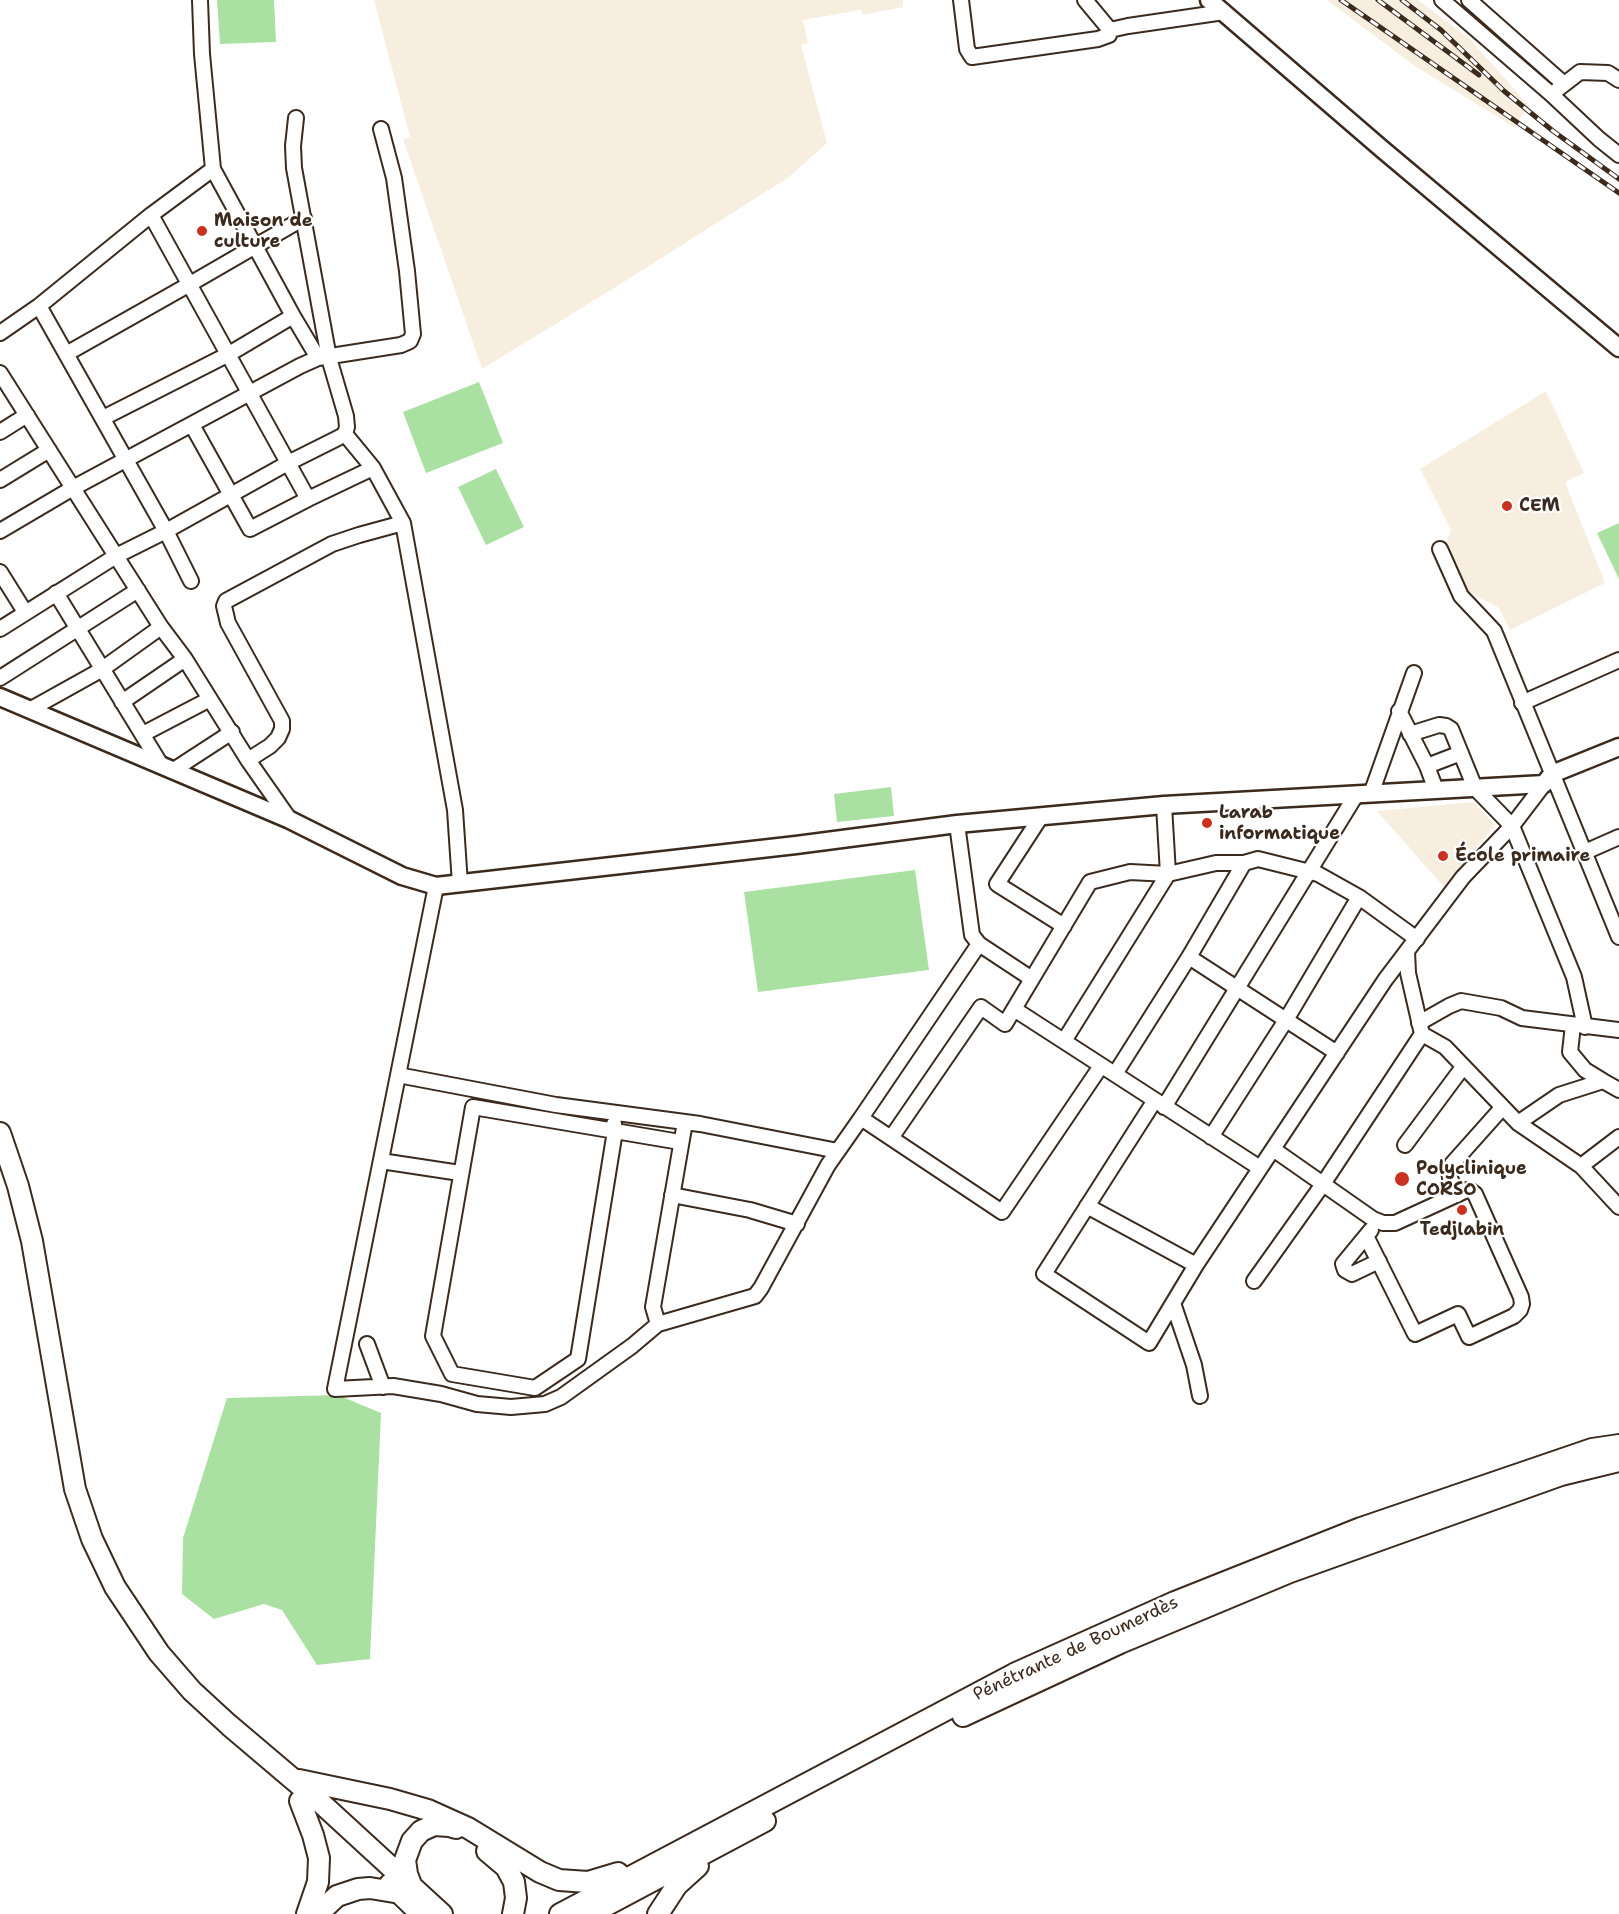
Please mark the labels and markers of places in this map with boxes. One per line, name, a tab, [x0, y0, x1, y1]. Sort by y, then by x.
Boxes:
place label: Maison de culture	[214, 210, 313, 252]
marker: Maison de culture	[195, 224, 209, 238]
place label: CEM	[1519, 495, 1560, 517]
marker: CEM	[1500, 499, 1514, 513]
place label: Larab informatique	[1219, 802, 1340, 844]
marker: Larab informatique	[1200, 816, 1214, 830]
place label: École primaire	[1455, 845, 1590, 867]
marker: École primaire	[1436, 849, 1450, 863]
place label: Polyclinique CORSO	[1416, 1158, 1527, 1200]
marker: Polyclinique CORSO	[1393, 1170, 1411, 1188]
marker: Tedjlabin	[1455, 1203, 1469, 1217]
place label: Tedjlabin	[1420, 1219, 1504, 1241]

